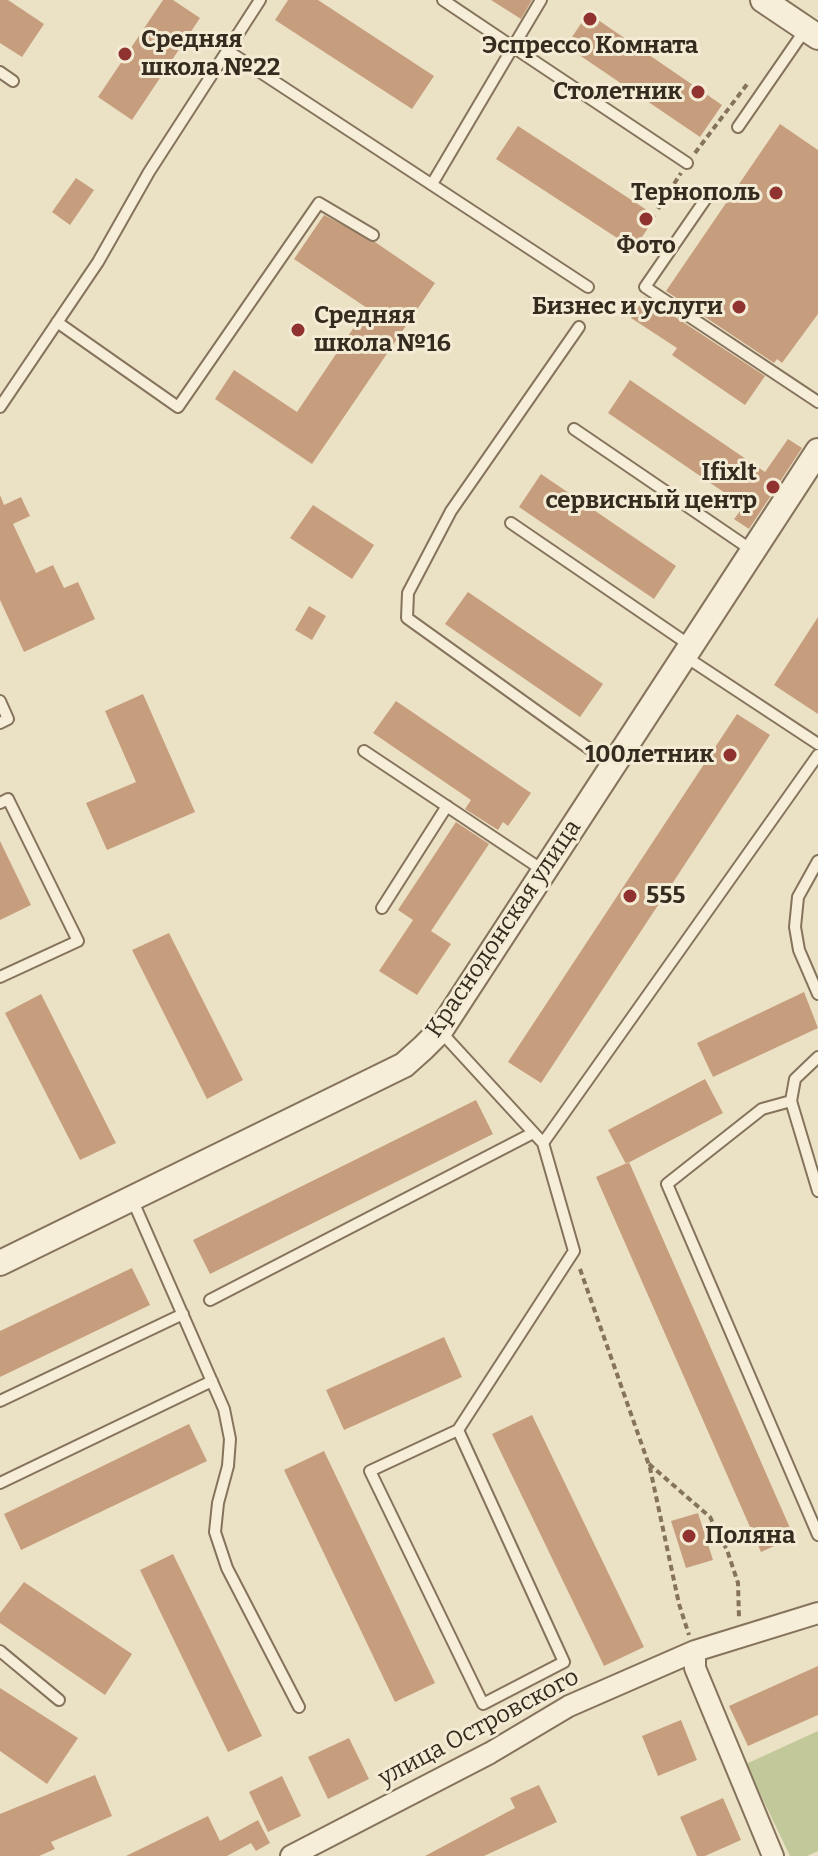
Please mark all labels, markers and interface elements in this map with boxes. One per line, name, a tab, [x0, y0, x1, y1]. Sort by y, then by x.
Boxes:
marker: Эспрессо Комната	[581, 10, 599, 28]
place label: Средняя школа №22	[141, 26, 280, 82]
place label: Эспрессо Комната	[482, 32, 698, 60]
marker: Средняя школа №22	[116, 45, 134, 63]
place label: Столетник	[553, 78, 682, 106]
marker: Столетник	[689, 83, 707, 101]
place label: Тернополь	[631, 179, 760, 207]
marker: Тернополь	[767, 184, 785, 202]
marker: Фото	[637, 210, 655, 228]
place label: Фото	[616, 232, 676, 260]
place label: Бизнес и услуги	[532, 293, 723, 321]
marker: Бизнес и услуги	[730, 298, 748, 316]
place label: Средняя школа №16	[314, 302, 451, 358]
marker: Средняя школа №16	[289, 321, 307, 339]
place label: Ifixlt сервисный центр	[545, 459, 757, 515]
marker: Ifixlt сервисный центр	[764, 478, 782, 496]
place label: 100летник	[585, 741, 714, 769]
marker: 100летник	[721, 746, 739, 764]
street label: Краснодонская улица	[420, 815, 588, 1043]
place label: 555	[646, 882, 685, 910]
marker: 555	[621, 887, 639, 905]
place label: Поляна	[705, 1522, 795, 1550]
marker: Поляна	[680, 1527, 698, 1545]
street label: улица Островского	[374, 1663, 584, 1793]

